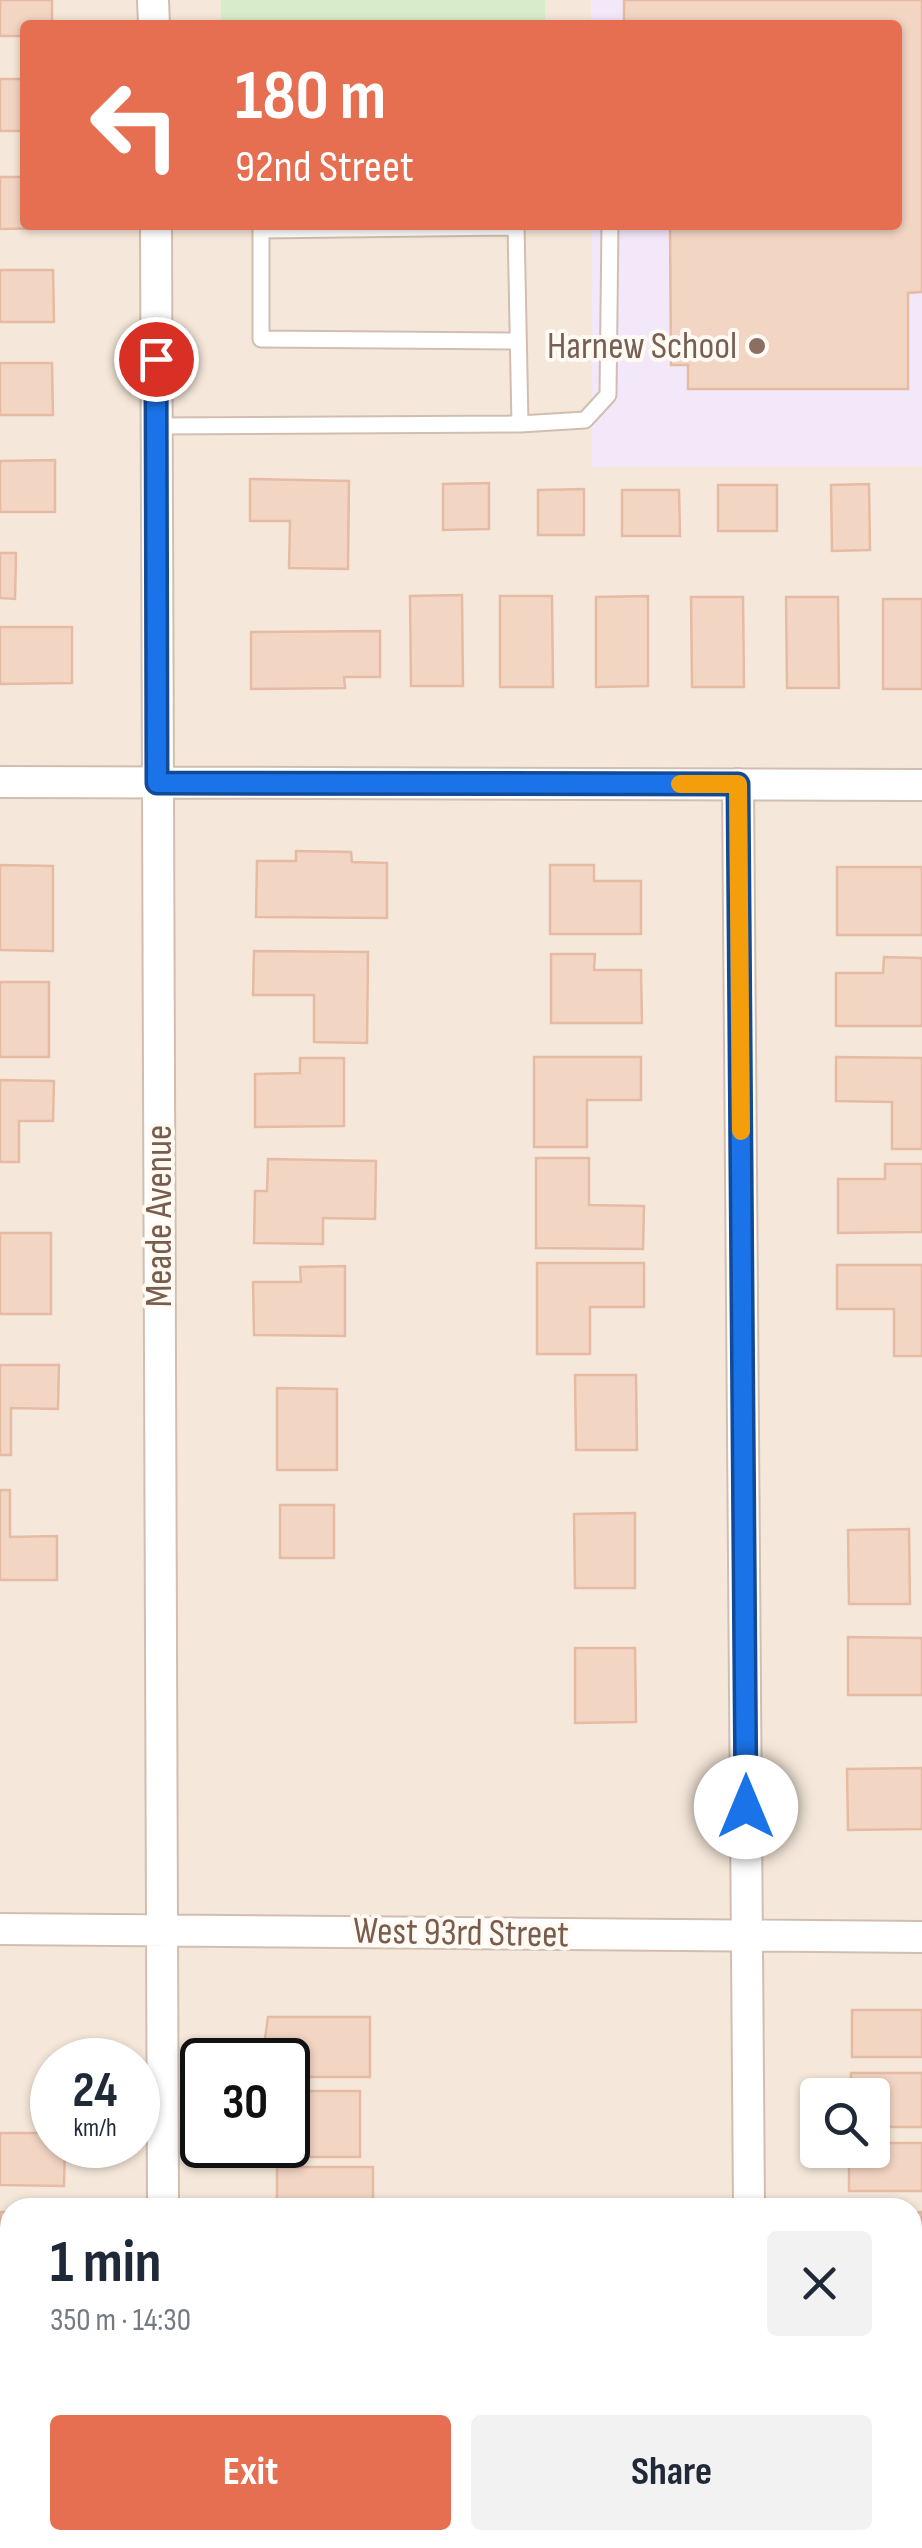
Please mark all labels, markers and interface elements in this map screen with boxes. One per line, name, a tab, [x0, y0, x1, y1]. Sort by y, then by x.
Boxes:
text: 180 m	[235, 55, 386, 139]
icon: left	[70, 60, 200, 190]
text: 92nd Street	[235, 140, 414, 195]
pin	[114, 317, 199, 402]
place label: Harnew School	[547, 324, 737, 369]
icon: arrive	[129, 332, 184, 387]
marker: Harnew School	[746, 335, 768, 357]
street label: Meade Avenue	[137, 1125, 182, 1307]
position arrow	[694, 1755, 798, 1859]
street label: West 93rd Street	[353, 1909, 569, 1957]
speed limit sign: 30	[180, 2038, 310, 2168]
text: 24	[73, 2061, 117, 2121]
map controls	[800, 2078, 890, 2168]
button: search	[800, 2078, 890, 2168]
text: km/h	[73, 2113, 117, 2144]
text: 1 min	[50, 2227, 162, 2299]
button: close	[767, 2231, 872, 2336]
text: 350 m · 14:30	[50, 2301, 191, 2340]
button: Exit	[50, 2415, 451, 2530]
button: Share	[471, 2415, 872, 2530]

